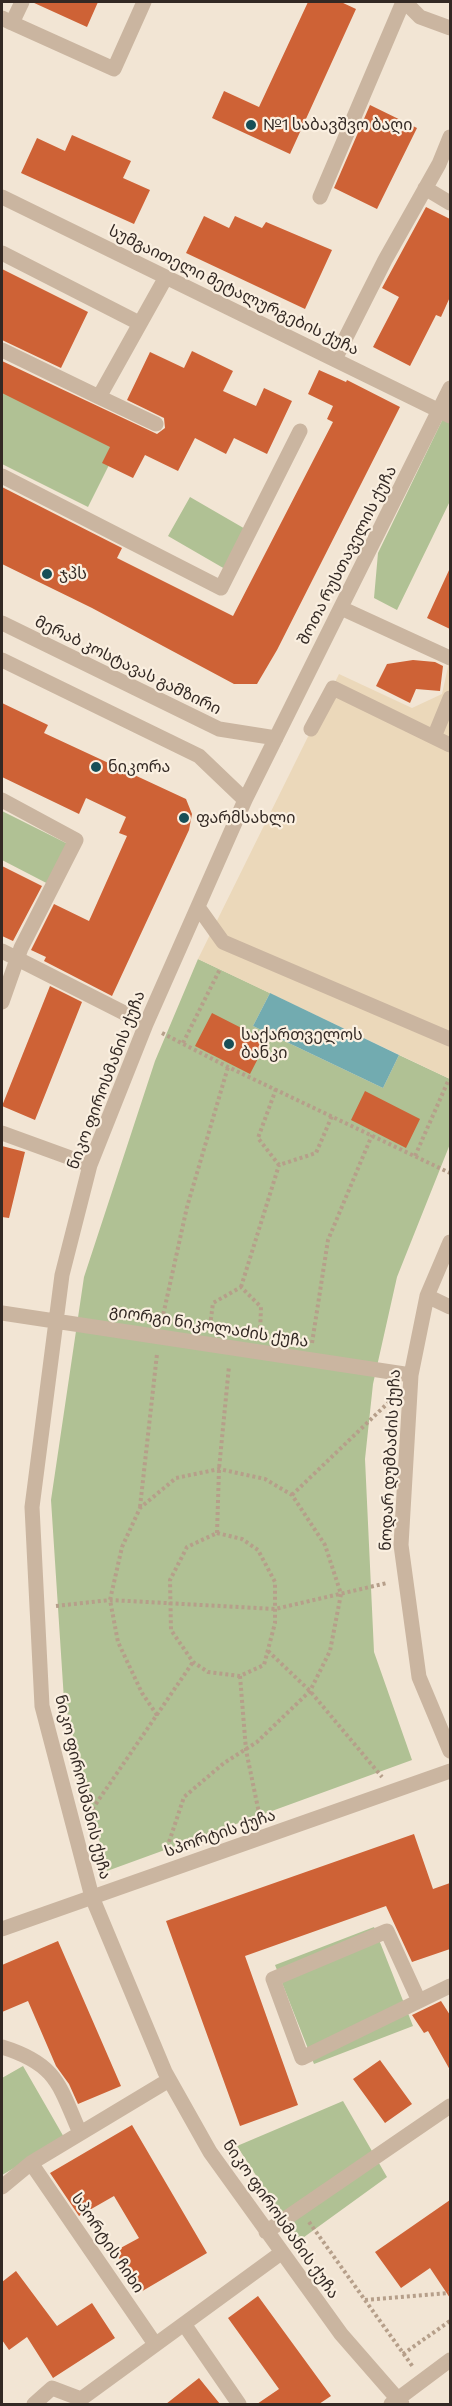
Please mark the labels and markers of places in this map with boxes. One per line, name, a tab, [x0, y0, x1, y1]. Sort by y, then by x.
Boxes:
place label: №1 საბავშვო ბაღი	[263, 115, 412, 135]
marker: №1 საბავშვო ბაღი	[244, 118, 258, 132]
place label: ჯპს	[59, 564, 87, 584]
marker: ჯპს	[40, 567, 54, 581]
place label: ნიკორა	[108, 757, 170, 777]
marker: ნიკორა	[89, 760, 103, 774]
place label: ფარმსახლი	[196, 808, 295, 828]
marker: ფარმსახლი	[177, 811, 191, 825]
place label: საქართველოს ბანკი	[241, 1025, 363, 1063]
marker: საქართველოს ბანკი	[222, 1037, 236, 1051]

